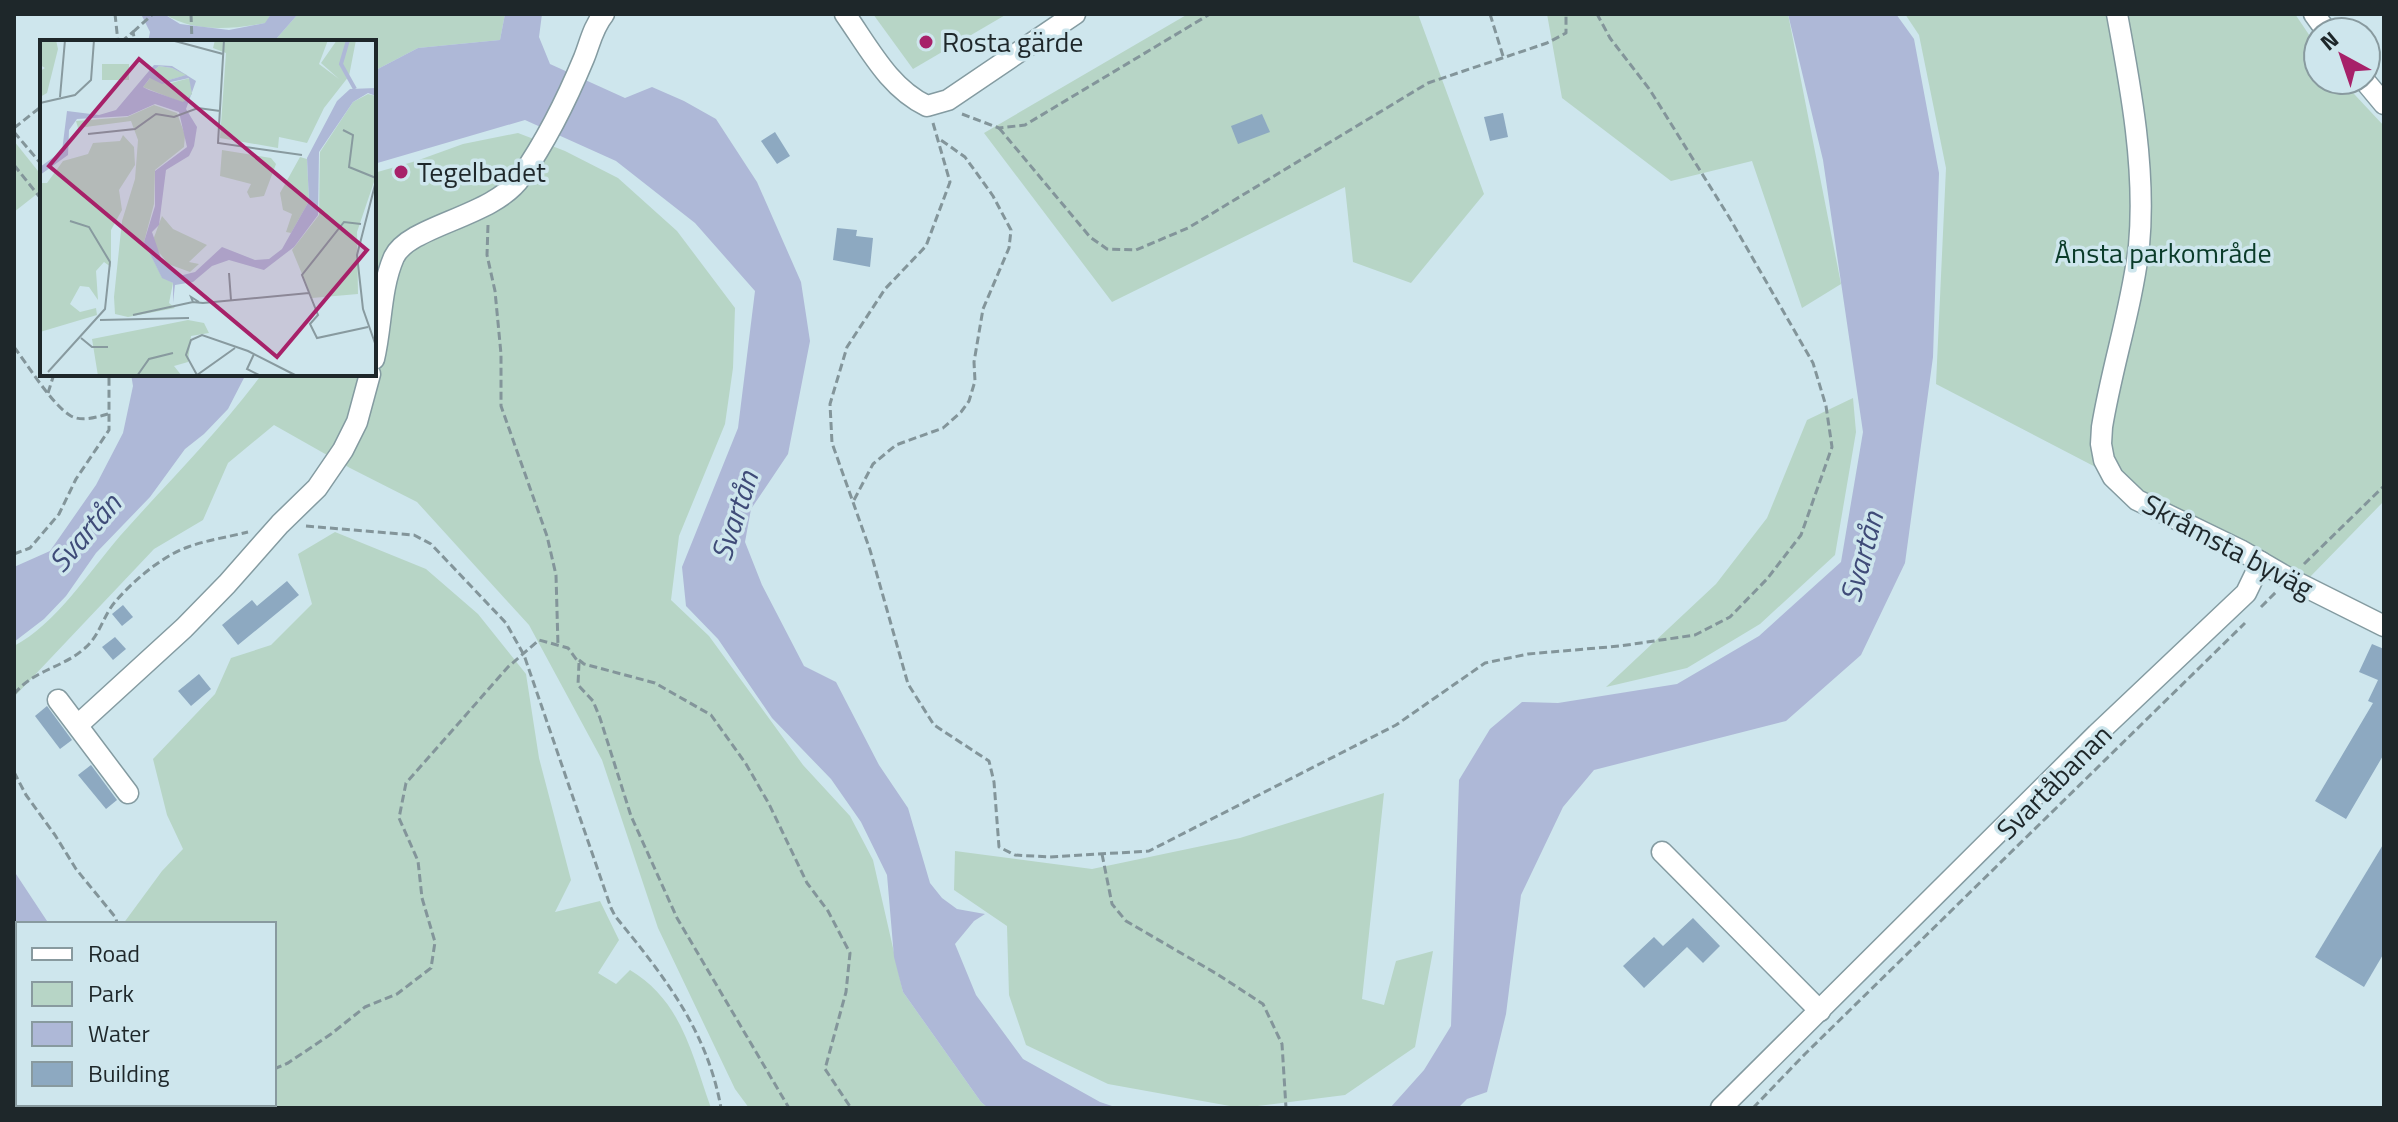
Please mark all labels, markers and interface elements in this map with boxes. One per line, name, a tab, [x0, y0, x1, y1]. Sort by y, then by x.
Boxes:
north arrow	[2302, 16, 2382, 96]
place label: Rosta gärde	[942, 20, 1084, 63]
text: N	[2312, 23, 2346, 59]
marker: Rosta gärde	[917, 33, 935, 51]
inset map	[40, 40, 376, 376]
place label: Tegelbadet	[417, 150, 546, 193]
marker: Tegelbadet	[392, 163, 410, 181]
park label: Ånsta parkområde	[2054, 231, 2272, 274]
water label: Svartån	[698, 464, 770, 567]
water label: Svartån	[37, 482, 132, 582]
street label: Skråmsta byväg	[2135, 482, 2322, 609]
water label: Svartån	[1827, 505, 1895, 607]
street label: Svartåbanan	[1986, 714, 2121, 849]
legend	[16, 922, 276, 1106]
text: Road	[88, 935, 140, 971]
text: Park	[88, 975, 134, 1011]
text: Water	[88, 1015, 150, 1051]
text: Building	[88, 1055, 170, 1091]

